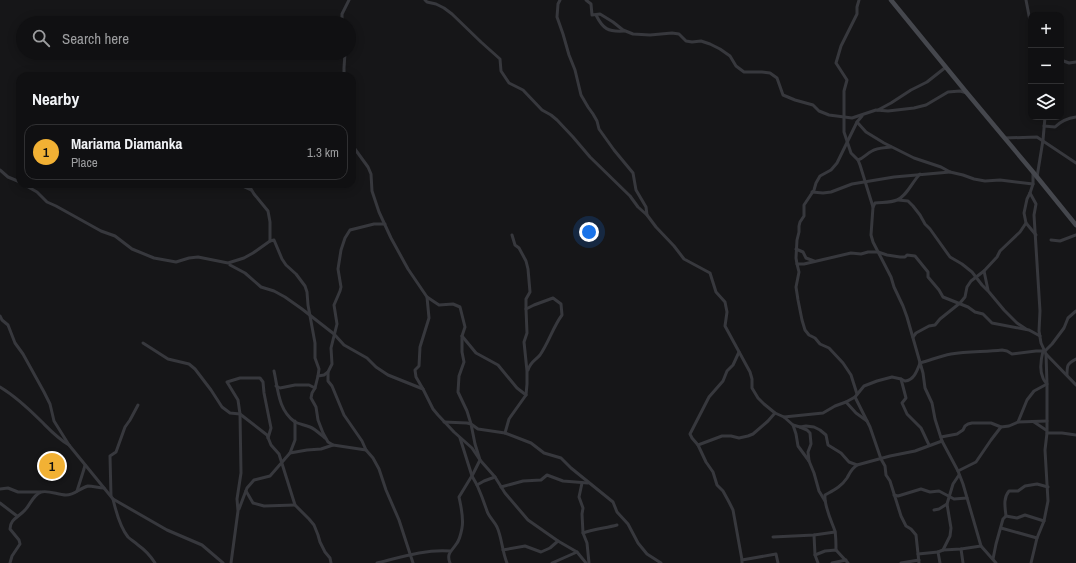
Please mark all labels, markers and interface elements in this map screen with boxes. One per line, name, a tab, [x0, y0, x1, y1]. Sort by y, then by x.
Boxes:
map controls	[1028, 12, 1064, 120]
button: +	[1028, 12, 1064, 48]
search box	[16, 16, 356, 60]
icon: search	[30, 27, 52, 49]
text: Search here	[62, 28, 129, 49]
button: −	[1028, 48, 1064, 84]
button: layers	[1028, 84, 1064, 120]
text: Nearby	[32, 87, 79, 110]
text: Mariama Diamanka	[71, 133, 182, 154]
text: 1	[43, 144, 49, 161]
text: 1.3 km	[307, 144, 339, 161]
text: Place	[71, 154, 98, 171]
your location	[579, 222, 599, 242]
pin: 1	[39, 451, 65, 481]

